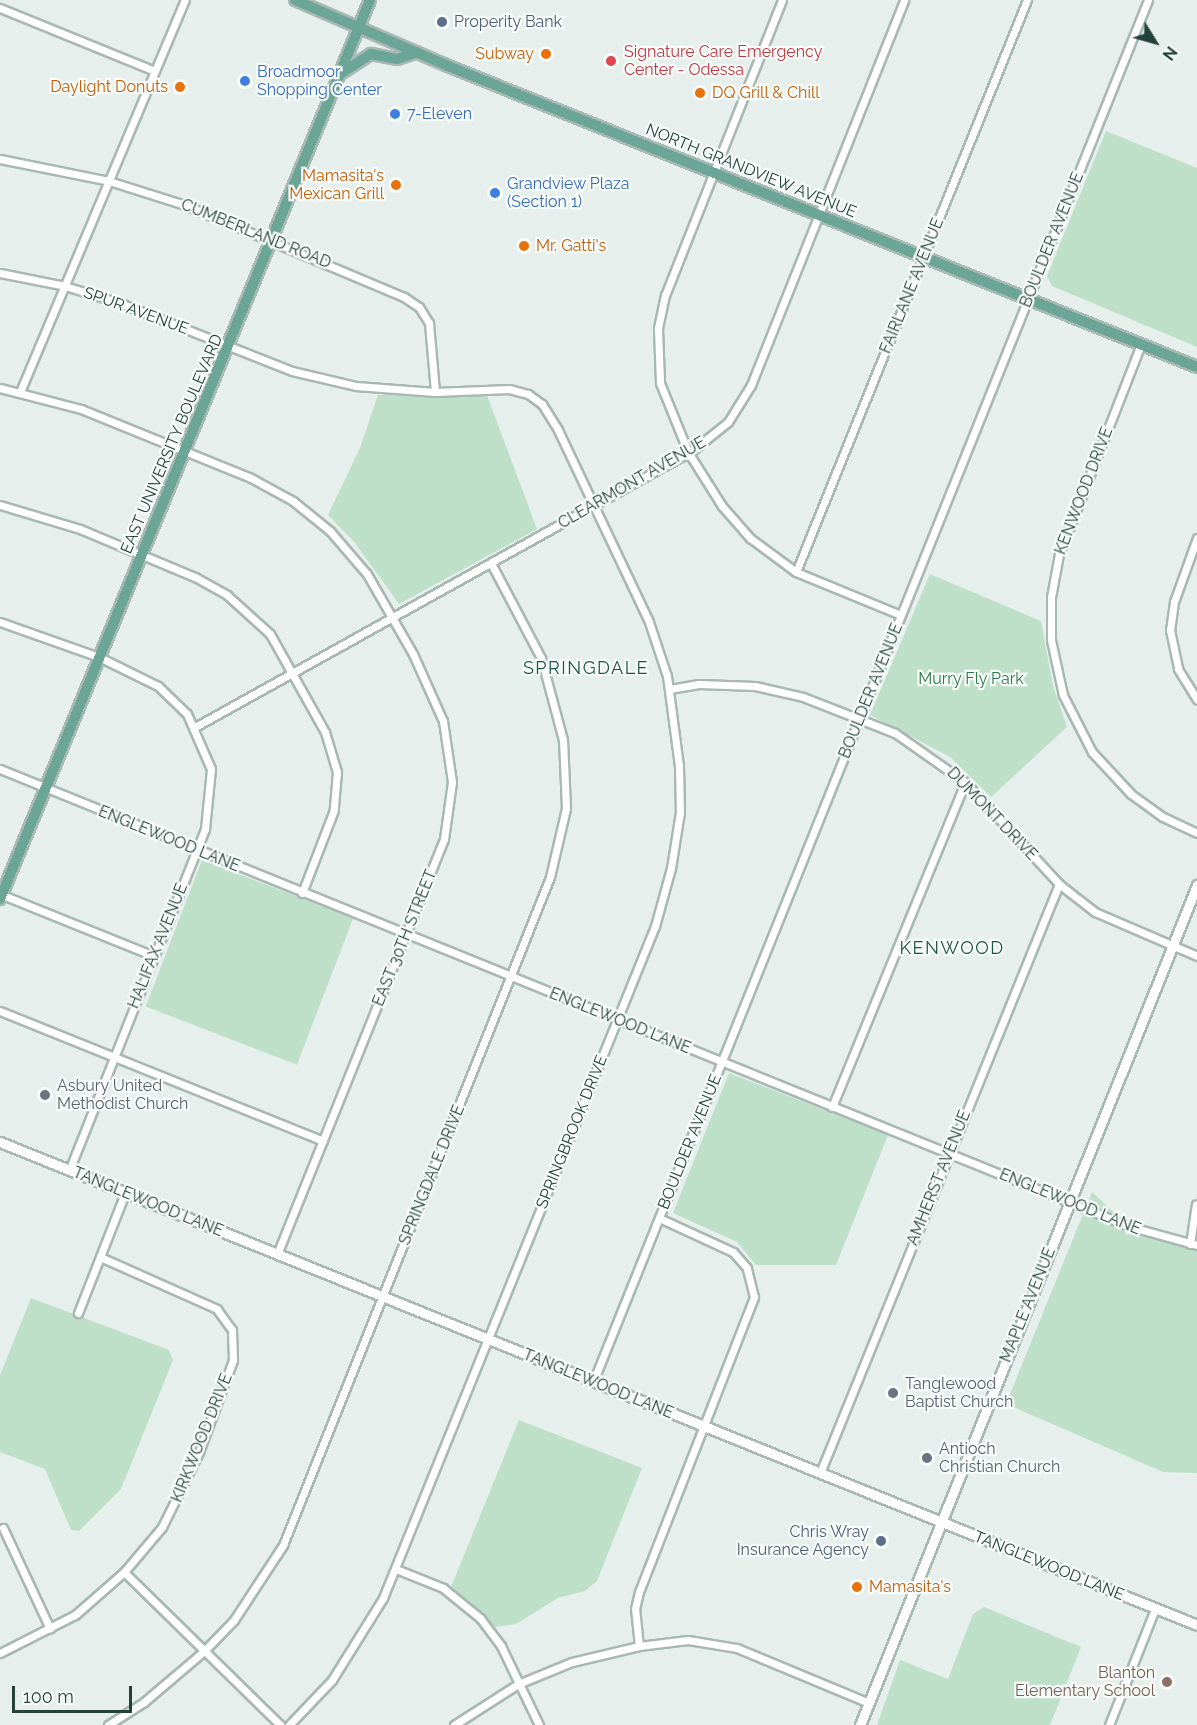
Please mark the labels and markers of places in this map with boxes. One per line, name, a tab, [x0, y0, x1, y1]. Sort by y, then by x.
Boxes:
place label: Properity Bank	[454, 12, 562, 32]
marker: Properity Bank	[435, 15, 449, 29]
place label: Signature Care Emergency Center - Odessa	[624, 42, 822, 80]
place label: Subway	[475, 44, 534, 64]
marker: Subway	[539, 47, 553, 61]
marker: Signature Care Emergency Center - Odessa	[602, 52, 620, 70]
place label: Broadmoor Shopping Center	[257, 62, 382, 100]
marker: Broadmoor Shopping Center	[238, 74, 252, 88]
place label: Daylight Donuts	[50, 77, 168, 97]
marker: Daylight Donuts	[173, 80, 187, 94]
place label: DQ Grill & Chill	[712, 83, 820, 103]
marker: DQ Grill & Chill	[693, 86, 707, 100]
place label: 7-Eleven	[407, 104, 472, 124]
marker: 7-Eleven	[388, 107, 402, 121]
place label: Mamasita's Mexican Grill	[289, 166, 384, 204]
place label: Grandview Plaza (Section 1)	[507, 174, 630, 212]
marker: Mamasita's Mexican Grill	[389, 178, 403, 192]
marker: Grandview Plaza (Section 1)	[488, 186, 502, 200]
place label: Mr. Gatti's	[536, 236, 606, 256]
marker: Mr. Gatti's	[517, 239, 531, 253]
place label: Asbury United Methodist Church	[57, 1076, 188, 1114]
marker: Asbury United Methodist Church	[38, 1088, 52, 1102]
place label: Tanglewood Baptist Church	[905, 1374, 1013, 1412]
marker: Tanglewood Baptist Church	[886, 1386, 900, 1400]
place label: Antioch Christian Church	[939, 1439, 1060, 1477]
marker: Antioch Christian Church	[920, 1451, 934, 1465]
place label: Chris Wray Insurance Agency	[736, 1522, 869, 1560]
marker: Chris Wray Insurance Agency	[874, 1534, 888, 1548]
place label: Mamasita's	[869, 1577, 951, 1597]
marker: Mamasita's	[850, 1580, 864, 1594]
place label: Blanton Elementary School	[1015, 1663, 1155, 1701]
marker: Blanton Elementary School	[1160, 1675, 1174, 1689]

